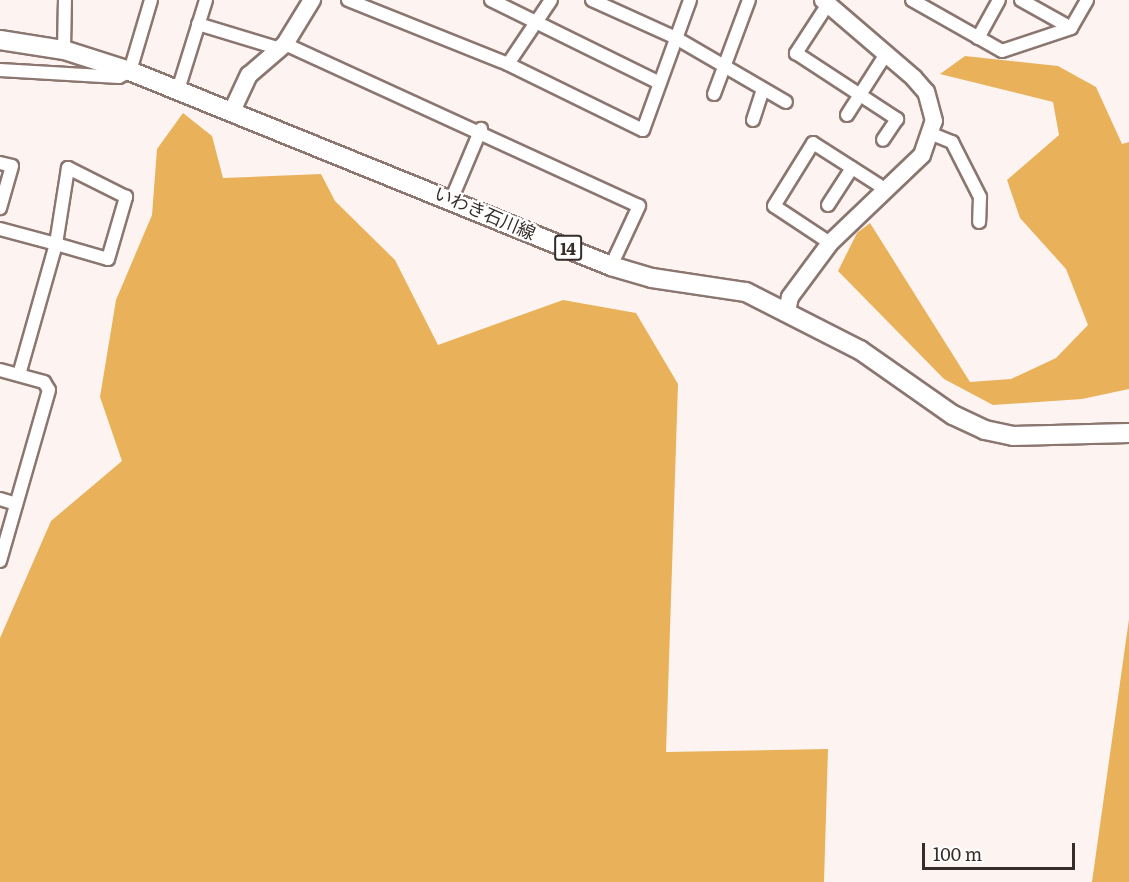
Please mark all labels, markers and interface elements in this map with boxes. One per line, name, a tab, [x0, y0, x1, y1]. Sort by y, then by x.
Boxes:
street label: いわき石川線	[431, 182, 539, 244]
road number: 14	[553, 235, 583, 261]
scale bar	[925, 831, 1078, 869]
text: 100 m	[933, 840, 982, 867]

